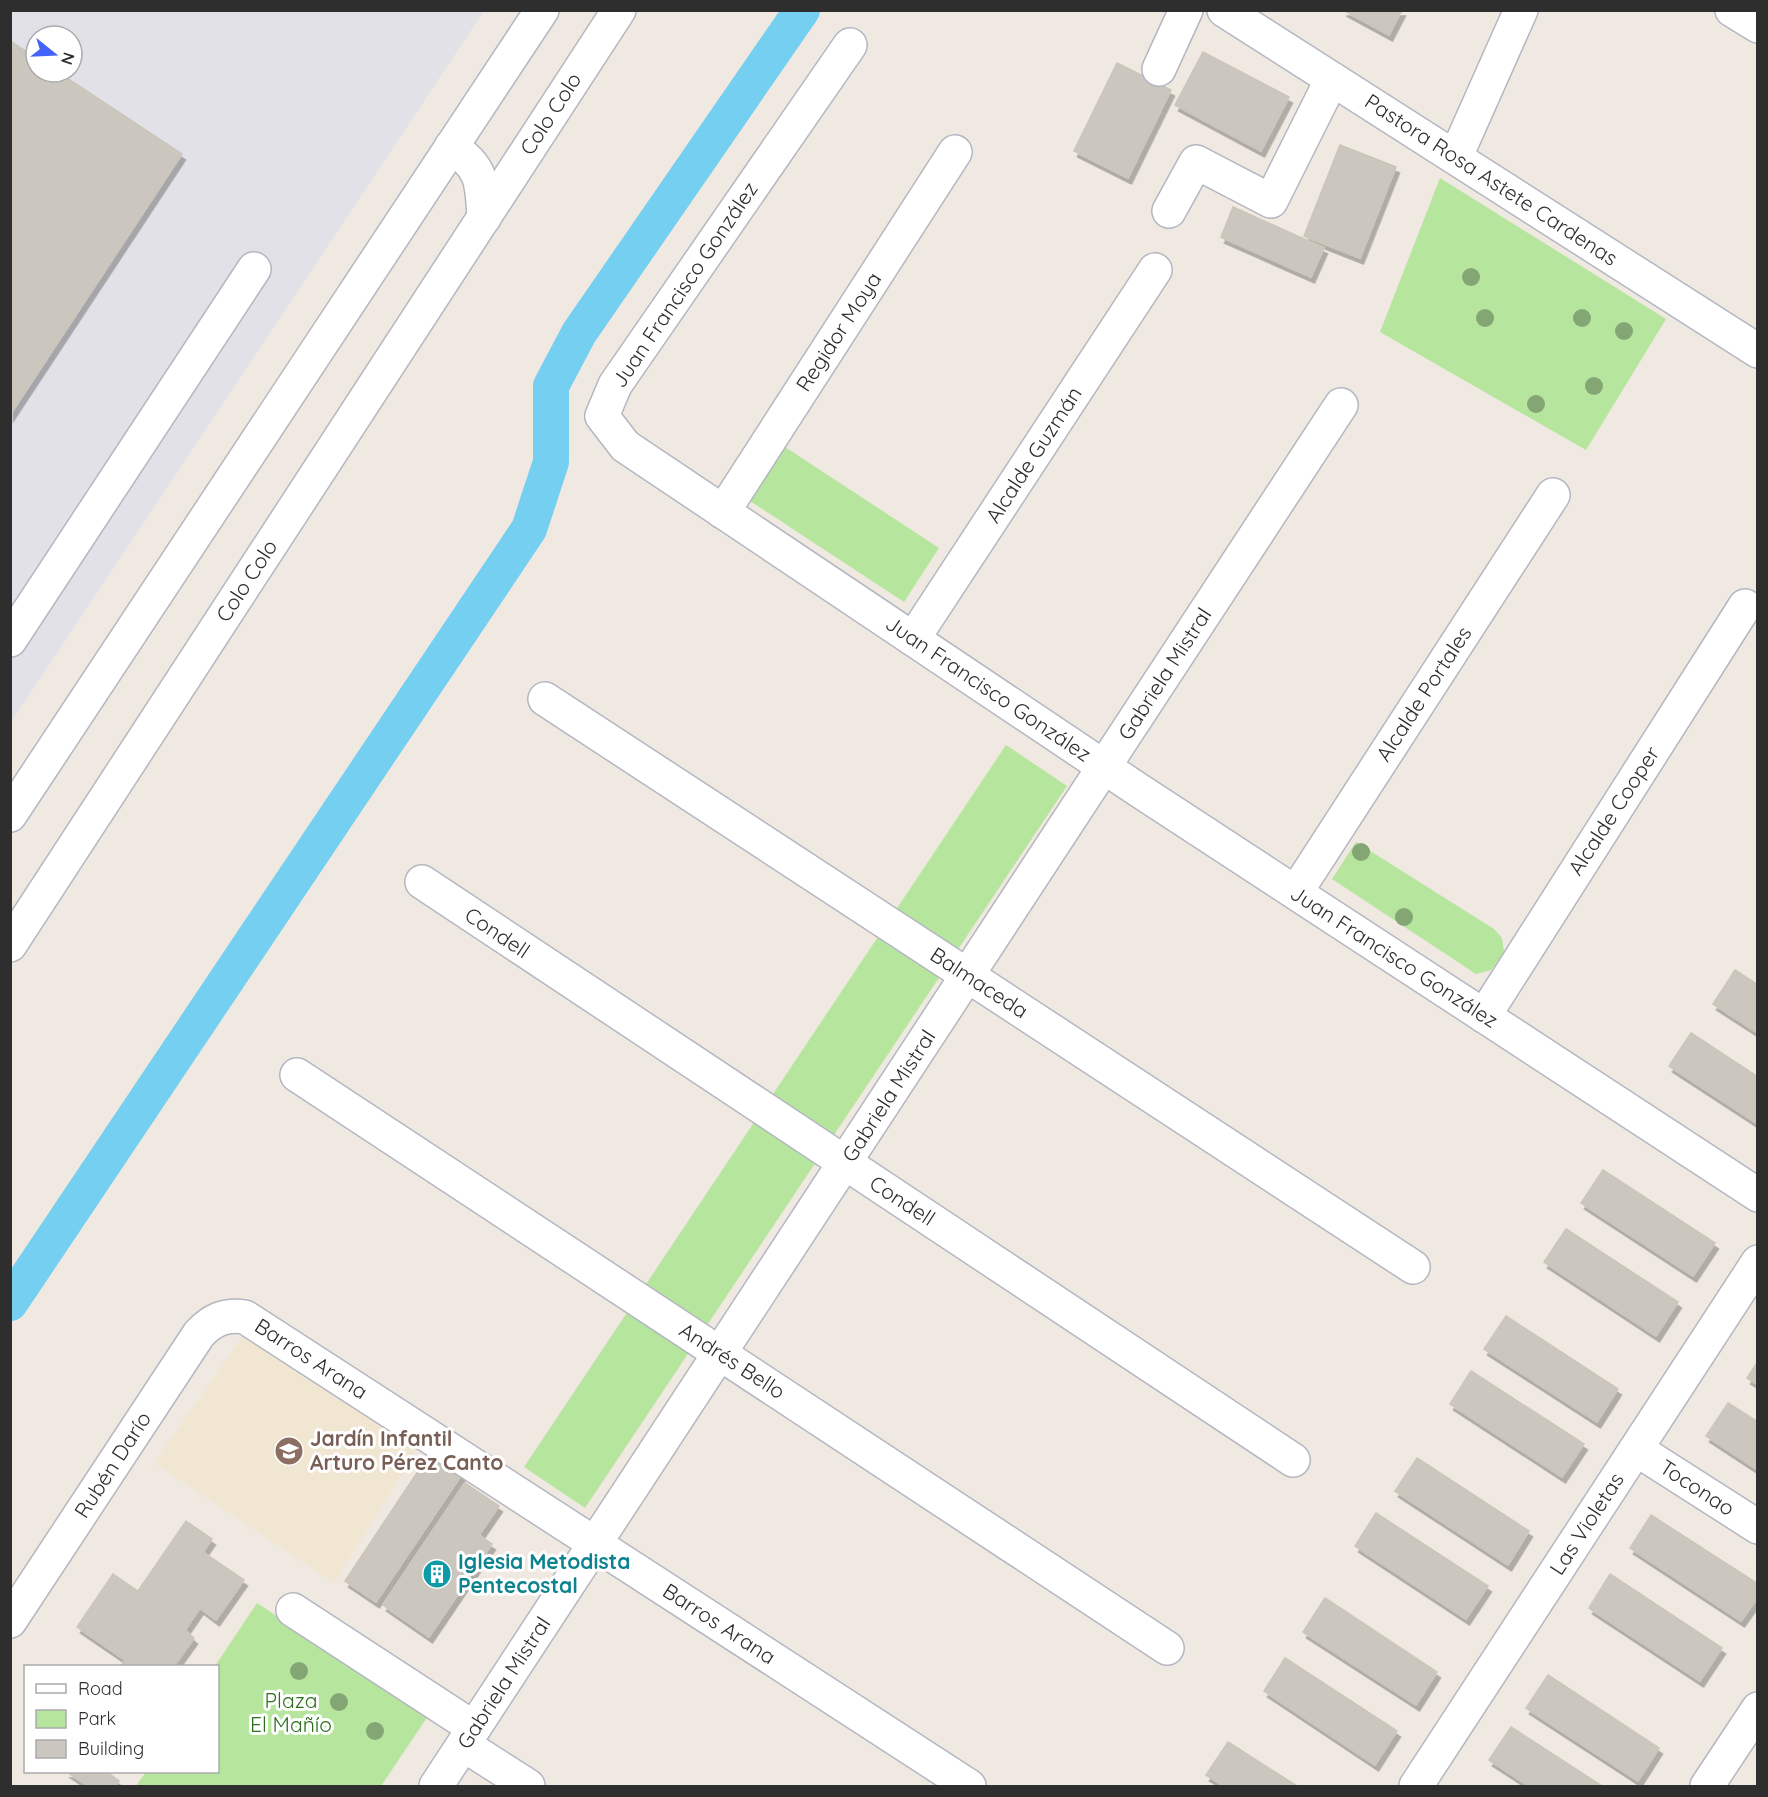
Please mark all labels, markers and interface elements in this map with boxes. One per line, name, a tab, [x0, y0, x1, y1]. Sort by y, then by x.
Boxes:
north arrow	[24, 24, 84, 84]
text: N	[57, 50, 80, 67]
street label: Colo Colo	[514, 67, 586, 160]
street label: Pastora Rosa Astete Cardenas	[1360, 88, 1623, 271]
street label: Juan Francisco González	[606, 177, 763, 392]
street label: Regidor Moya	[790, 267, 886, 396]
street label: Alcalde Guzmán	[979, 381, 1087, 528]
street label: Colo Colo	[210, 534, 282, 627]
street label: Gabriela Mistral	[1112, 603, 1217, 744]
street label: Juan Francisco González	[881, 610, 1096, 767]
street label: Alcalde Portales	[1370, 621, 1477, 766]
street label: Alcalde Cooper	[1562, 741, 1665, 880]
street label: Juan Francisco González	[1286, 879, 1503, 1033]
street label: Condell	[460, 901, 535, 963]
street label: Balmaceda	[926, 941, 1033, 1023]
street label: Gabriela Mistral	[836, 1025, 941, 1166]
street label: Condell	[865, 1169, 940, 1231]
street label: Barros Arana	[250, 1312, 373, 1404]
street label: Andrés Bello	[675, 1316, 790, 1404]
street label: Rubén Darío	[68, 1406, 156, 1522]
place label: Jardín Infantil Arturo Pérez Canto	[310, 1425, 503, 1475]
school or university icon: Jardín Infantil Arturo Pérez Canto	[273, 1435, 305, 1467]
street label: Toconao	[1655, 1453, 1740, 1521]
street label: Las Violetas	[1543, 1467, 1629, 1580]
place label: Iglesia Metodista Pentecostal	[458, 1548, 630, 1598]
building icon: Iglesia Metodista Pentecostal	[421, 1558, 453, 1590]
street label: Barros Arana	[658, 1577, 781, 1669]
street label: Gabriela Mistral	[451, 1612, 556, 1753]
legend	[24, 1665, 219, 1773]
text: Road	[78, 1677, 123, 1700]
park label: Plaza El Mañío	[250, 1687, 332, 1737]
text: Park	[78, 1707, 116, 1730]
text: Building	[78, 1737, 144, 1760]

